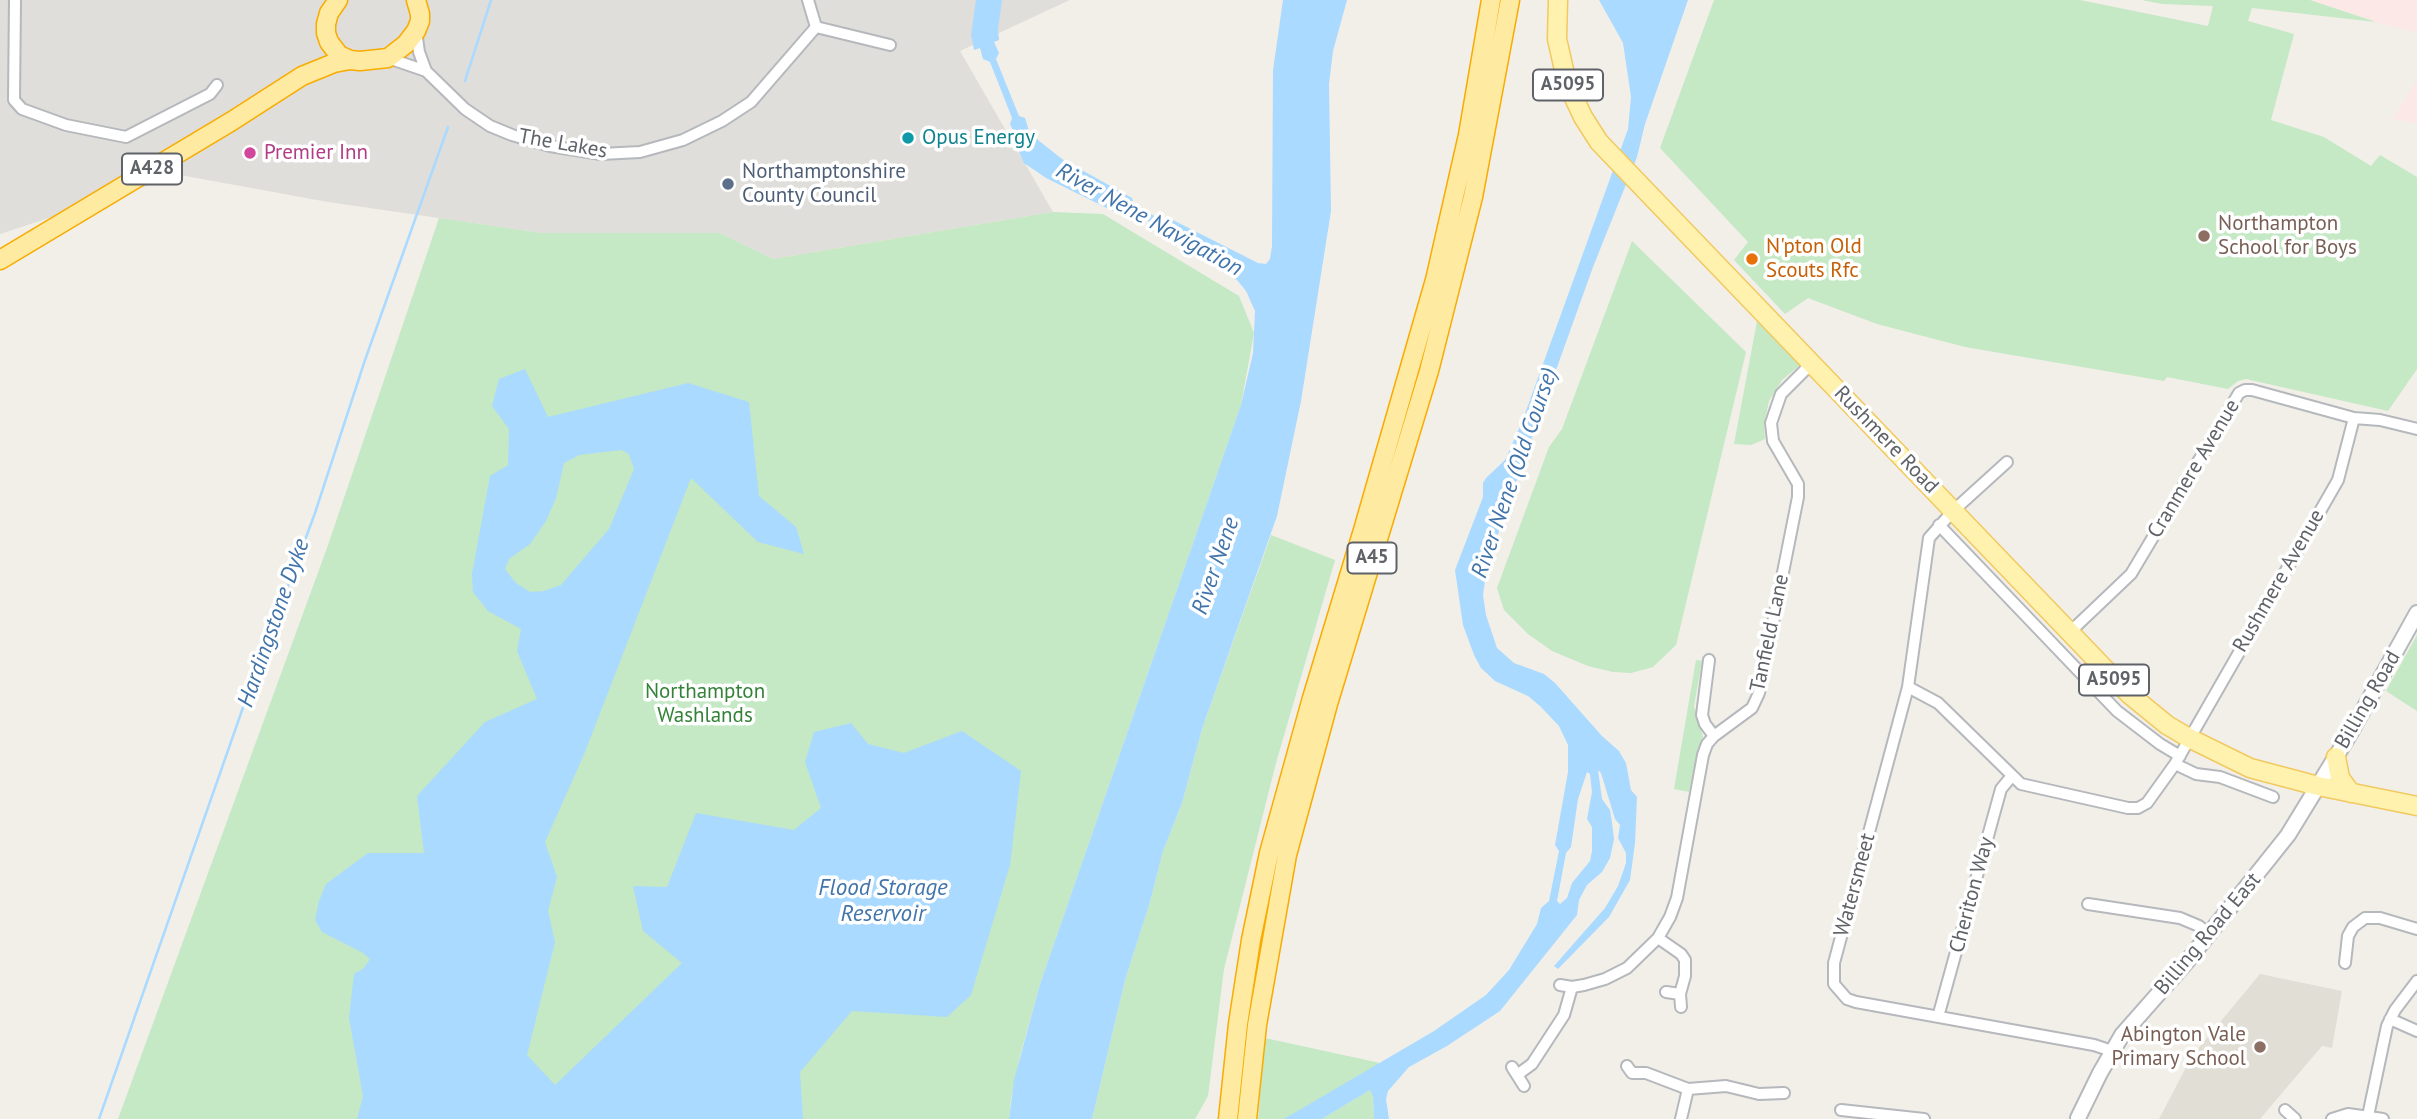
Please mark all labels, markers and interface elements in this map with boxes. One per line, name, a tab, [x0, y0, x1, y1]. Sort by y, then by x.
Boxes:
road number: A5095	[1533, 69, 1603, 100]
street label: The Lakes	[517, 124, 609, 164]
place label: Opus Energy	[922, 125, 1035, 151]
marker: Opus Energy	[900, 130, 916, 146]
place label: Premier Inn	[264, 140, 368, 166]
marker: Premier Inn	[242, 145, 258, 161]
road number: A428	[122, 154, 182, 184]
water label: River Nene Navigation	[1051, 157, 1247, 283]
place label: Northamptonshire County Council	[742, 159, 906, 209]
marker: Northamptonshire County Council	[720, 176, 736, 192]
place label: Northampton School for Boys	[2218, 211, 2357, 261]
marker: Northampton School for Boys	[2196, 228, 2212, 244]
place label: N'pton Old Scouts Rfc	[1766, 234, 1862, 284]
marker: N'pton Old Scouts Rfc	[1744, 251, 1760, 267]
water label: River Nene (Old Course)	[1466, 364, 1564, 582]
street label: Rushmere Road	[1828, 381, 1944, 499]
street label: Cranmere Avenue	[2143, 395, 2245, 543]
street label: Rushmere Avenue	[2228, 505, 2330, 657]
water label: River Nene	[1187, 514, 1245, 618]
water label: Hardingstone Dyke	[232, 535, 316, 711]
road number: A45	[1348, 542, 1396, 573]
street label: Tanfield Lane	[1745, 572, 1795, 694]
street label: Billing Road	[2330, 647, 2406, 753]
road number: A5095	[2079, 664, 2149, 695]
park label: Northampton Washlands	[645, 679, 765, 729]
street label: Watersmeet	[1829, 831, 1881, 939]
street label: Cheriton Way	[1944, 834, 2000, 956]
street label: Billing Road East	[2150, 868, 2266, 1000]
water label: Flood Storage Reservoir	[818, 874, 948, 928]
place label: Abington Vale Primary School	[2111, 1022, 2246, 1072]
marker: Abington Vale Primary School	[2252, 1039, 2268, 1055]

